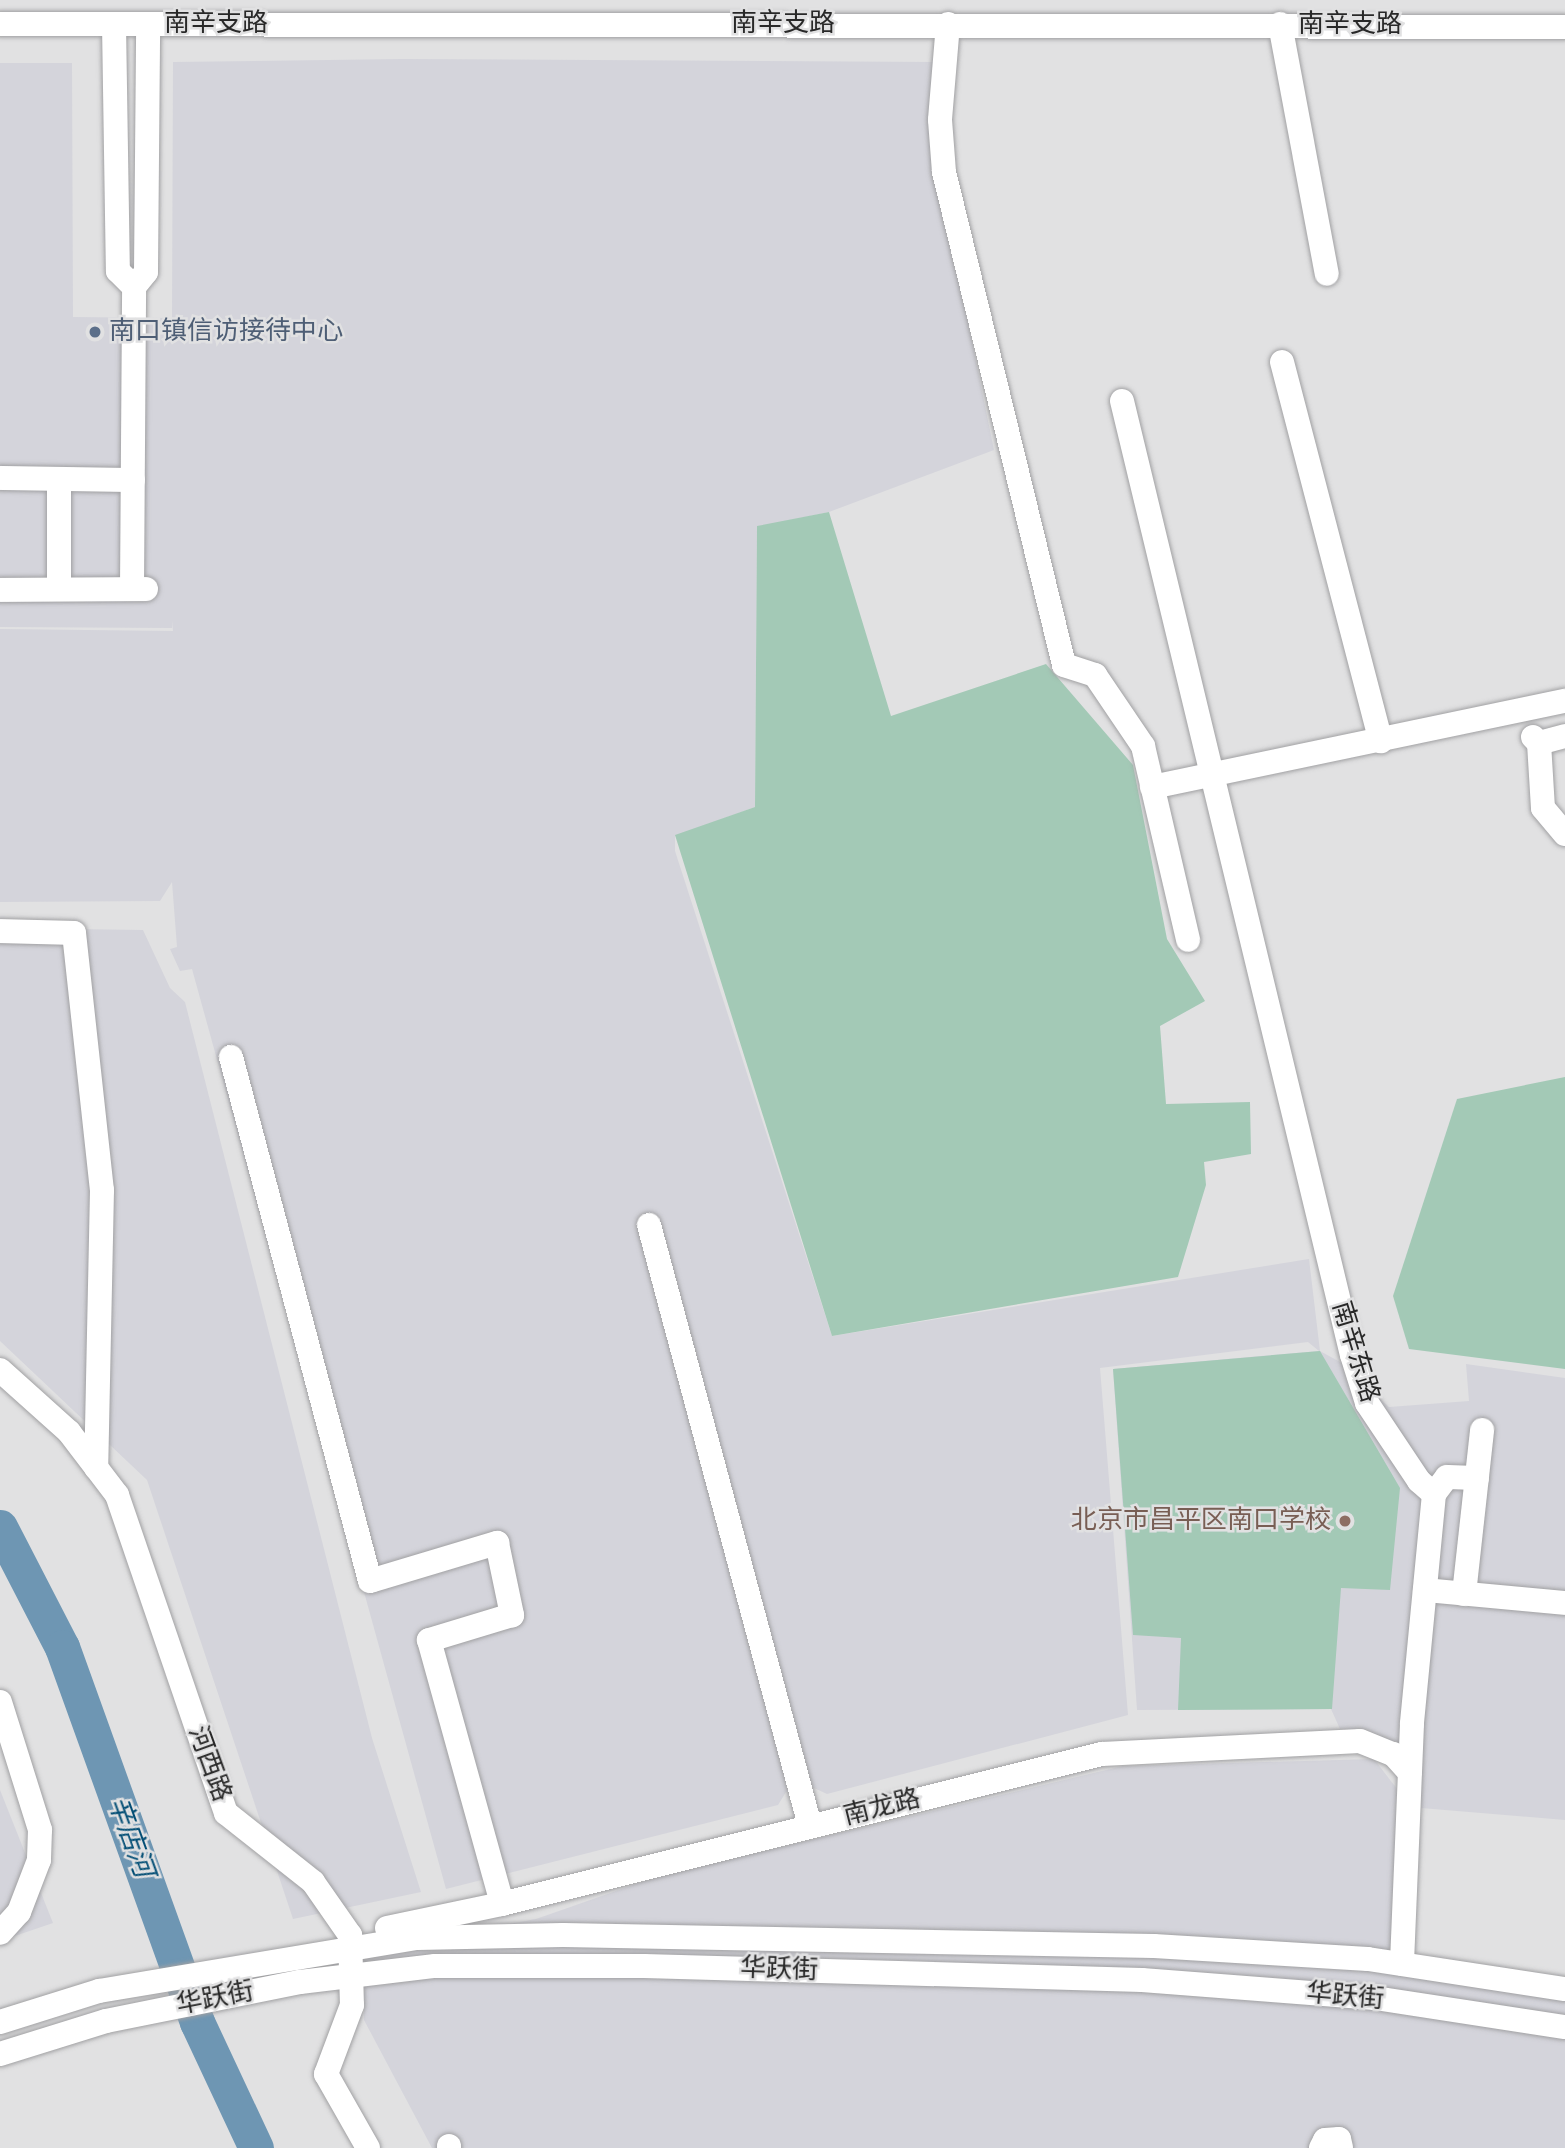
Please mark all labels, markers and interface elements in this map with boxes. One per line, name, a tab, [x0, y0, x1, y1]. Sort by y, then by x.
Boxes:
street label: 南辛支路	[164, 8, 268, 40]
street label: 南辛支路	[731, 8, 835, 40]
street label: 南辛支路	[1298, 9, 1402, 41]
place label: 南口镇信访接待中心	[109, 316, 343, 348]
marker: 南口镇信访接待中心	[87, 324, 103, 340]
street label: 南辛东路	[1325, 1298, 1385, 1406]
place label: 北京市昌平区南口学校	[1071, 1505, 1331, 1537]
marker: 北京市昌平区南口学校	[1337, 1513, 1353, 1529]
street label: 河西路	[181, 1722, 237, 1806]
street label: 南龙路	[840, 1783, 924, 1833]
water label: 辛店河	[100, 1792, 160, 1882]
street label: 华跃街	[739, 1953, 819, 1987]
street label: 华跃街	[174, 1976, 256, 2022]
street label: 华跃街	[1305, 1978, 1385, 2016]

